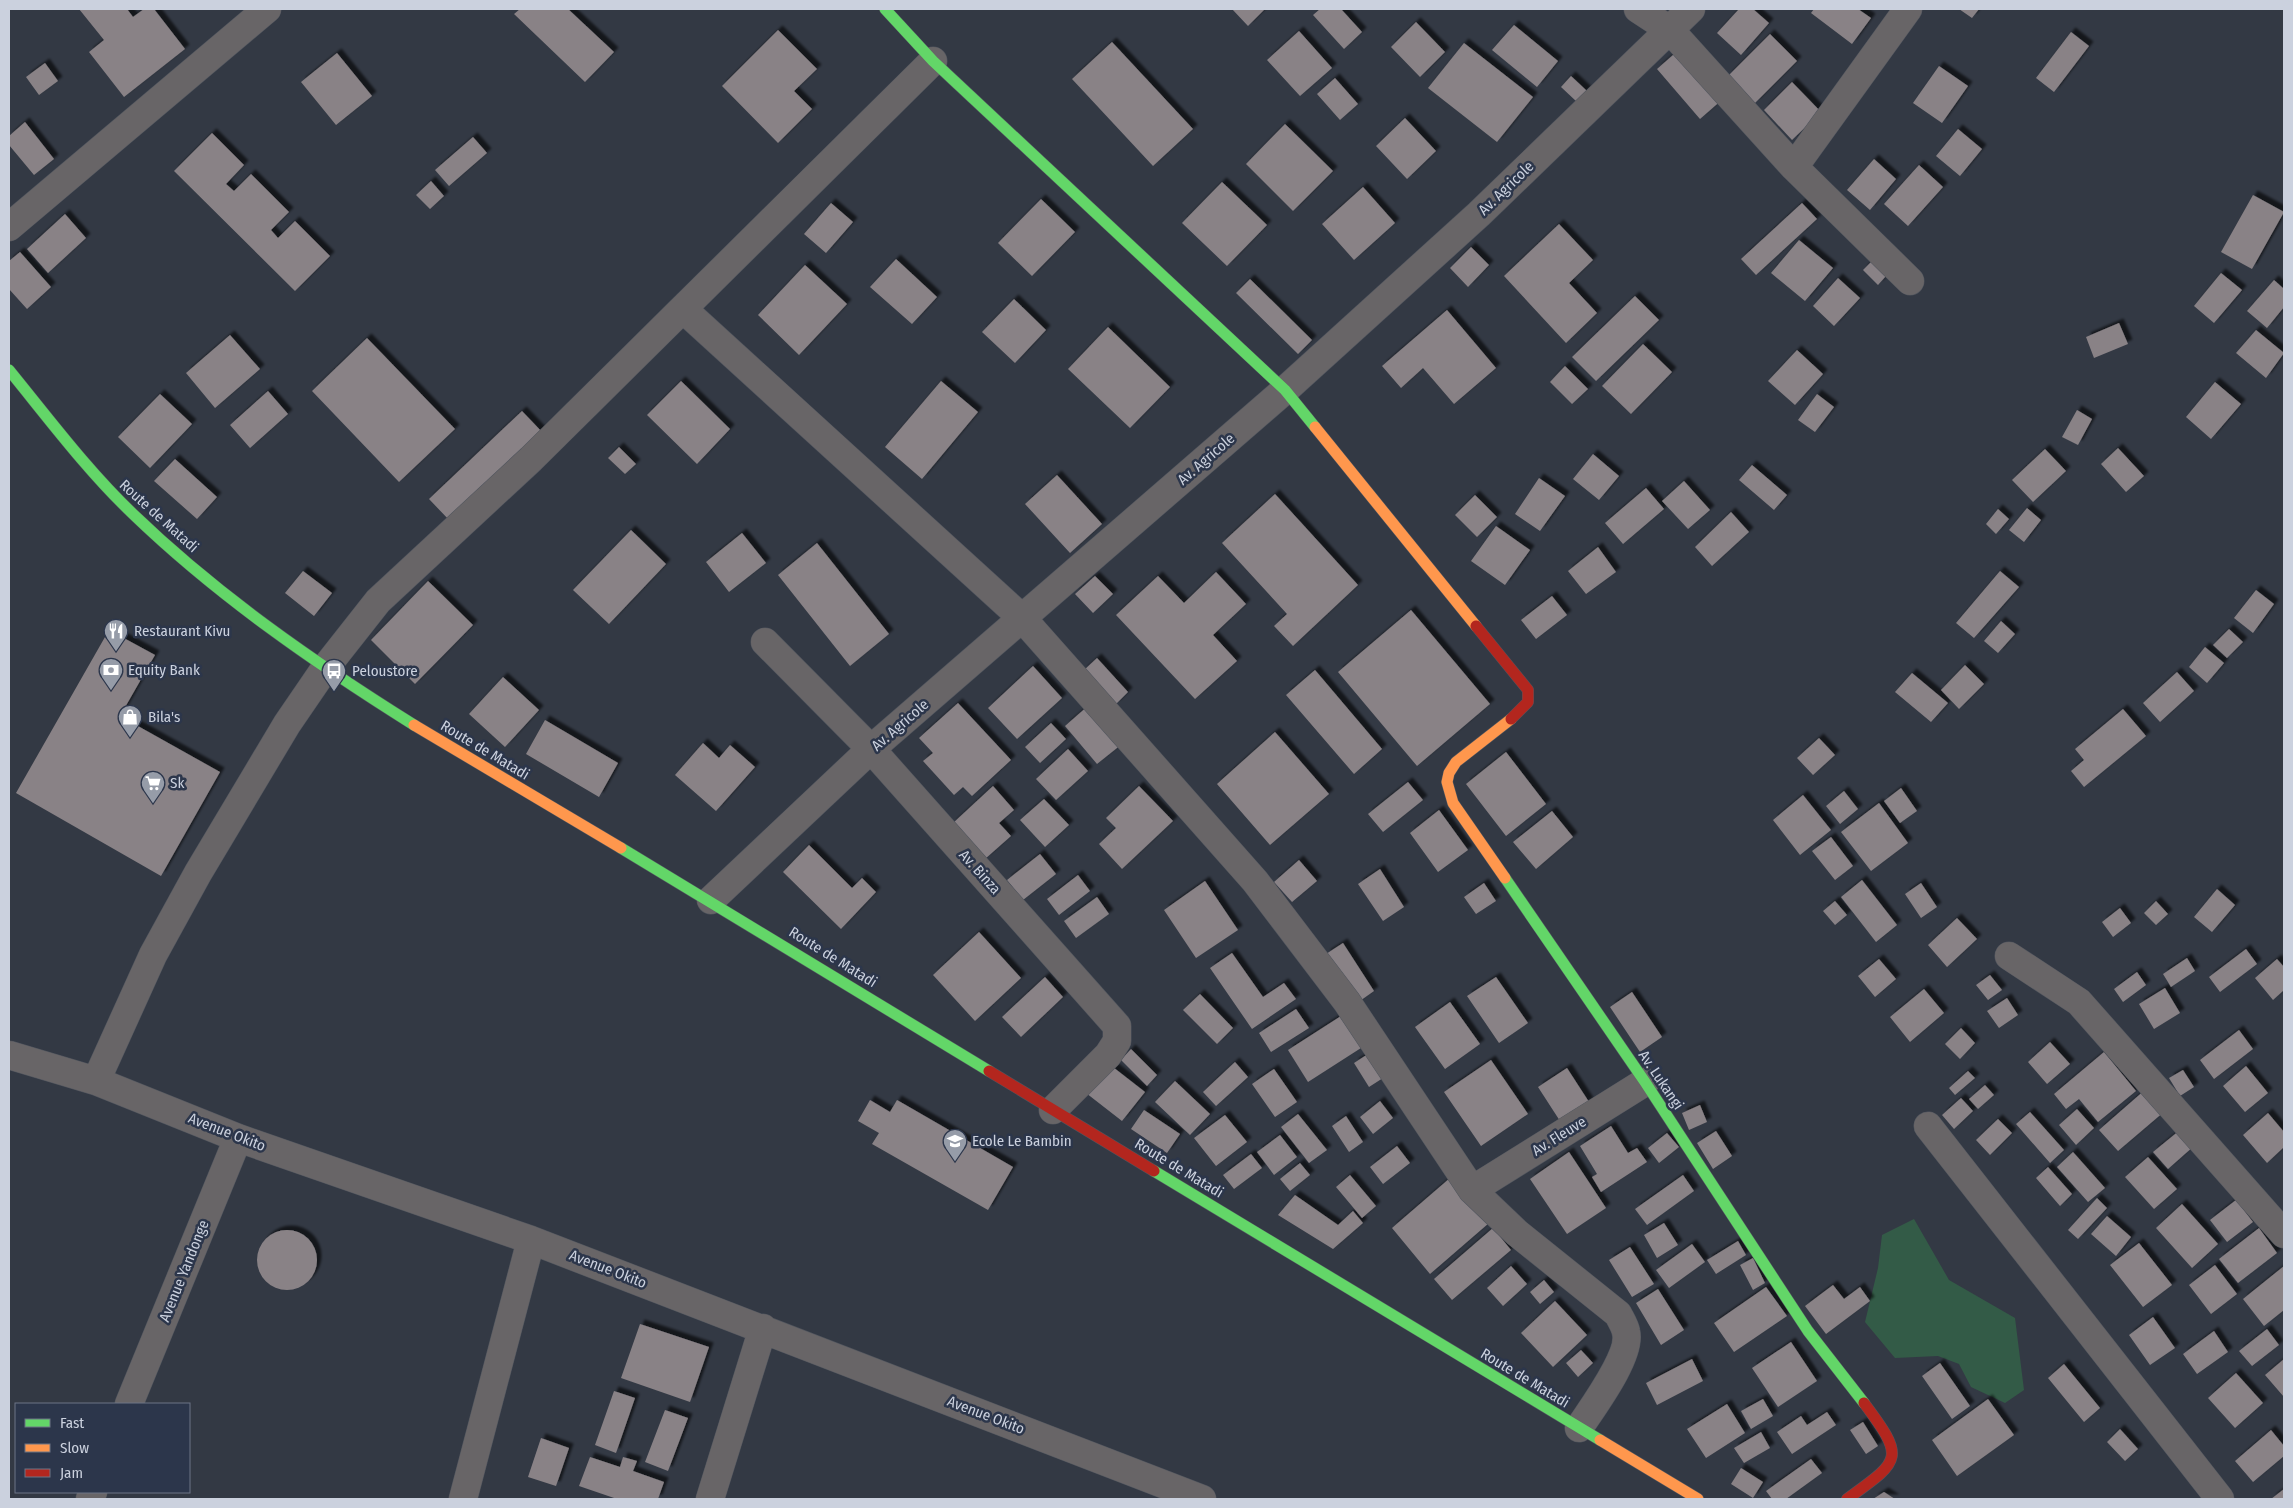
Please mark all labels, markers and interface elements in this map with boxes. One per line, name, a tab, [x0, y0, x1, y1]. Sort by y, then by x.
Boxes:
street label: Av. Agricole	[1475, 157, 1537, 219]
street label: Av. Agricole	[1174, 429, 1238, 489]
street label: Route de Matadi	[116, 476, 202, 556]
restaurant icon: Restaurant Kivu	[103, 618, 129, 652]
place label: Restaurant Kivu	[134, 622, 230, 640]
bank icon: Equity Bank	[98, 657, 124, 691]
bus stop icon: Peloustore	[321, 658, 347, 692]
place label: Equity Bank	[128, 661, 200, 679]
place label: Peloustore	[352, 662, 418, 680]
street label: Av. Agricole	[868, 695, 932, 755]
shop icon: Bila's	[117, 704, 143, 738]
place label: Bila's	[148, 708, 180, 726]
street label: Route de Matadi	[437, 716, 533, 784]
supermarket icon: Sk	[140, 770, 166, 804]
place label: Sk	[170, 774, 184, 792]
street label: Av. Binza	[955, 846, 1005, 898]
street label: Route de Matadi	[786, 923, 880, 991]
street label: Av. Lukangi	[1635, 1047, 1687, 1113]
street label: Avenue Okito	[186, 1109, 268, 1155]
street label: Av. Fleuve	[1529, 1112, 1589, 1160]
school or university icon: Ecole Le Bambin	[942, 1128, 968, 1162]
place label: Ecole Le Bambin	[972, 1132, 1072, 1150]
street label: Route de Matadi	[1131, 1134, 1227, 1202]
street label: Avenue Yandonge	[155, 1217, 213, 1325]
street label: Avenue Okito	[567, 1246, 649, 1292]
street label: Route de Matadi	[1477, 1344, 1573, 1412]
street label: Avenue Okito	[945, 1392, 1027, 1438]
legend	[15, 1403, 190, 1493]
text: Fast	[60, 1414, 84, 1432]
text: Slow	[60, 1439, 89, 1457]
text: Jam	[60, 1464, 83, 1482]

